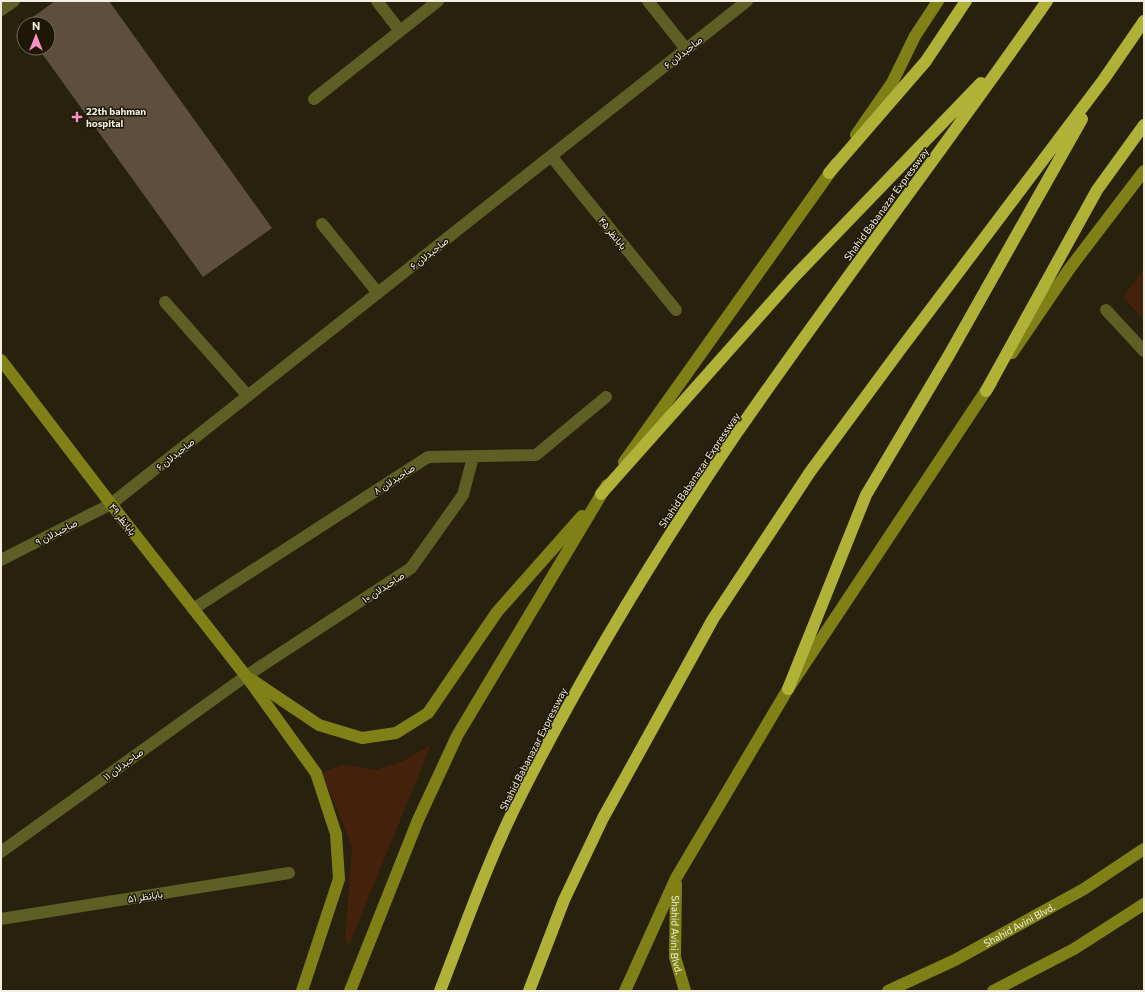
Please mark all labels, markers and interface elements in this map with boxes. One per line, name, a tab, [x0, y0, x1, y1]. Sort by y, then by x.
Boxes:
north arrow	[16, 16, 56, 56]
text: N	[32, 19, 40, 32]
street label: صاحبدلان ۶	[661, 33, 705, 72]
place label: 22th bahman hospital	[86, 105, 146, 129]
marker: 22th bahman hospital	[71, 111, 83, 123]
street label: Shahid Babanazar Expressway	[841, 145, 931, 263]
street label: بابانظر ۴۵	[596, 214, 630, 252]
street label: صاحبدلان ۶	[407, 234, 451, 273]
street label: Shahid Babanazar Expressway	[656, 410, 742, 530]
street label: صاحبدلان ۶	[153, 435, 197, 474]
street label: صاحبدلان ۸	[371, 461, 417, 498]
street label: بابانظر ۴۹	[106, 501, 139, 538]
street label: صاحبدلان ۹	[33, 516, 80, 549]
street label: صاحبدلان ۱۰	[360, 569, 407, 606]
street label: Shahid Babanazar Expressway	[497, 686, 569, 812]
street label: صاحبدلان ۱۱	[101, 745, 146, 783]
street label: بابانظر ۵۱	[127, 887, 164, 906]
street label: Shahid Avini Blvd.	[669, 895, 686, 976]
street label: Shahid Avini Blvd.	[981, 900, 1057, 949]

